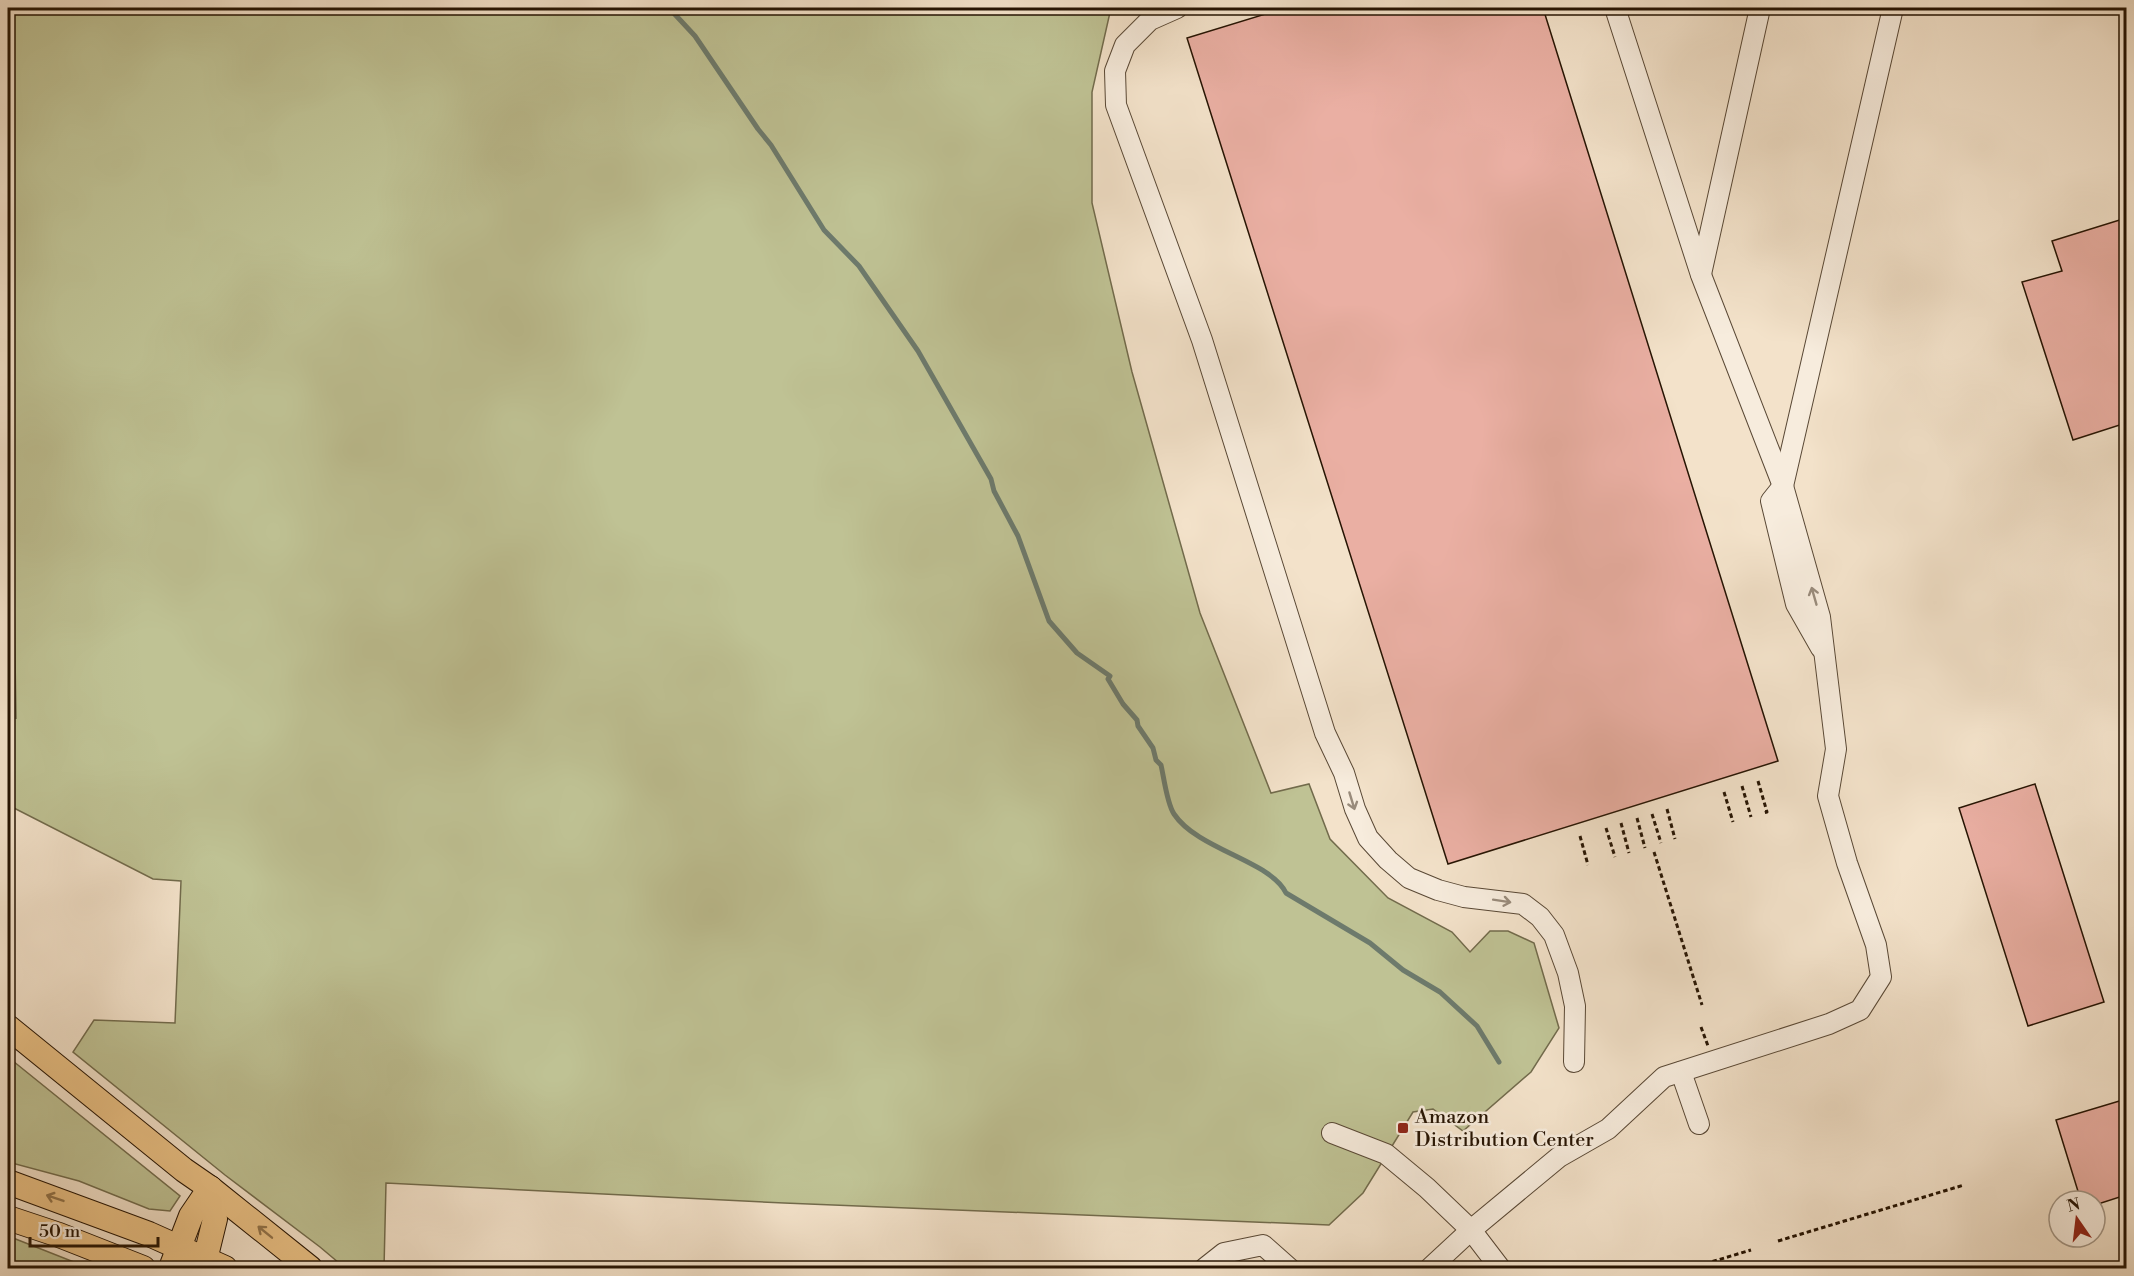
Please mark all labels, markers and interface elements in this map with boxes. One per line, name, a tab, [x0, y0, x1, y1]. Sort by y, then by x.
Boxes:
one-way arrow	[1808, 587, 1819, 606]
one-way arrow	[1347, 791, 1358, 810]
one-way arrow	[1492, 895, 1512, 906]
place label: Amazon Distribution Center	[1414, 1105, 1594, 1153]
marker: Amazon Distribution Center	[1396, 1121, 1410, 1135]
north arrow	[2047, 1189, 2107, 1249]
one-way arrow	[46, 1192, 65, 1203]
text: N	[2065, 1194, 2083, 1217]
scale bar	[30, 1210, 158, 1248]
text: 50 m	[39, 1220, 81, 1243]
one-way arrow	[257, 1225, 273, 1238]

